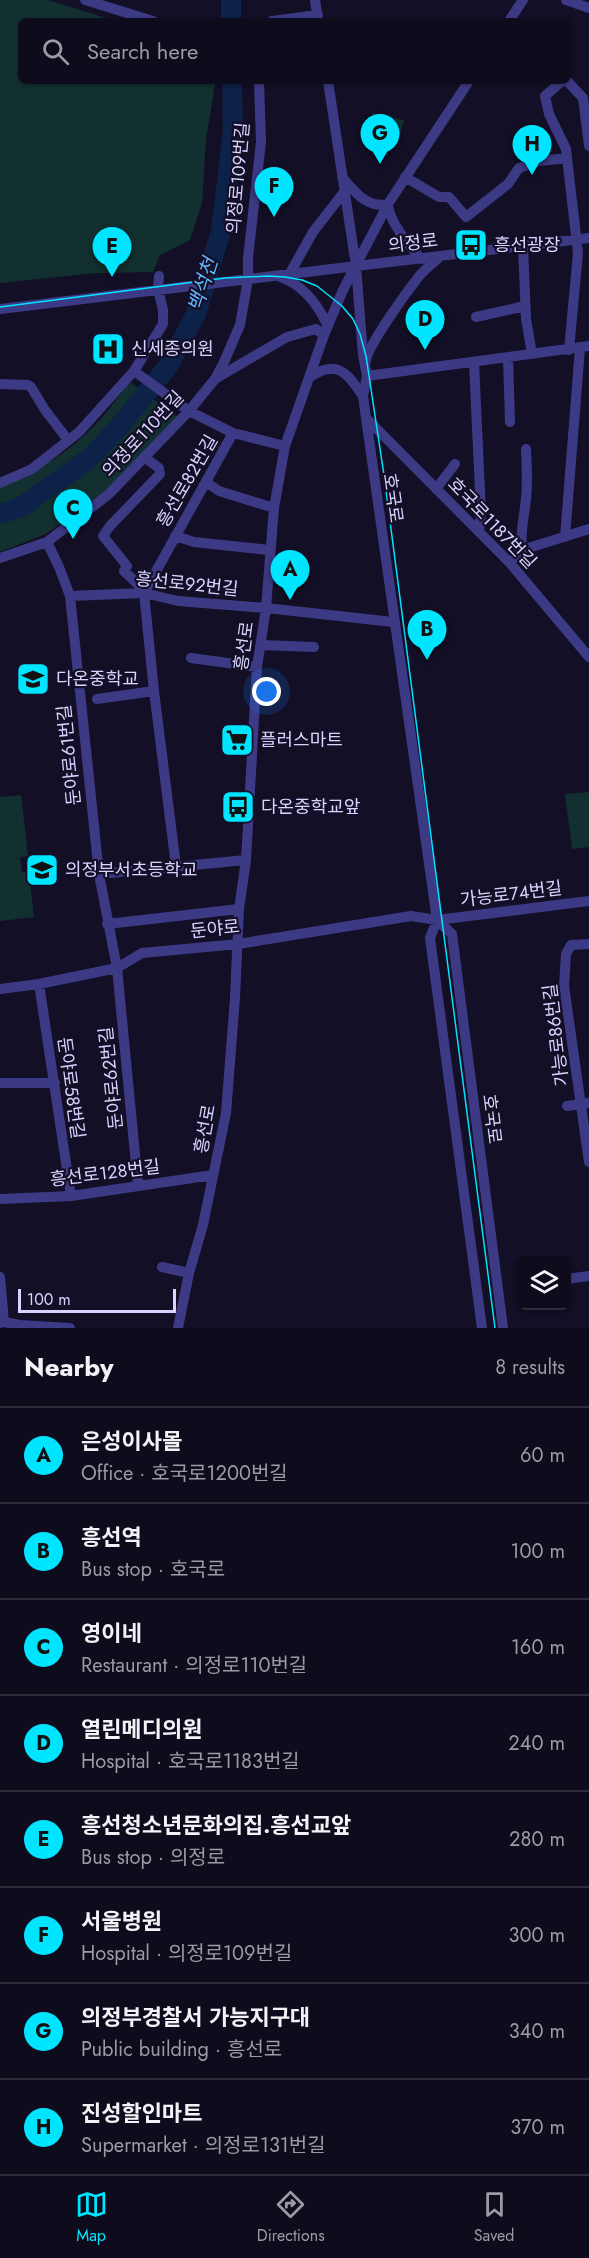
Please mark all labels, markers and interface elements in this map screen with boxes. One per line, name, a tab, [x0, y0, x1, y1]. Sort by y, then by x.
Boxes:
search box	[18, 18, 571, 84]
icon: search	[39, 35, 72, 68]
text: Search here	[87, 35, 198, 67]
pin: G	[360, 114, 400, 164]
street label: 의정로109번길	[220, 121, 256, 235]
pin: H	[512, 126, 552, 175]
pin: F	[254, 168, 294, 217]
street label: 의정로	[387, 227, 439, 259]
bus stop icon: 흥선광장	[453, 227, 489, 263]
pin: E	[92, 228, 132, 277]
place label: 흥선광장	[494, 232, 560, 258]
water label: 백석천	[181, 252, 226, 316]
pin: D	[406, 300, 444, 350]
hospital icon: 신세종의원	[90, 331, 126, 367]
place label: 신세종의원	[131, 336, 214, 362]
street label: 의정로110번길	[96, 385, 190, 483]
street label: 흥선로82번길	[150, 430, 224, 532]
street label: 호국로	[377, 472, 409, 524]
street label: 호국로1187번길	[442, 472, 542, 574]
pin: C	[54, 490, 92, 539]
pin: A	[270, 550, 310, 600]
street label: 흥선로92번길	[134, 566, 240, 602]
pin: B	[408, 610, 446, 660]
street label: 흥선로	[228, 620, 260, 672]
school or university icon: 다온중학교	[15, 661, 51, 697]
place label: 다온중학교	[56, 666, 139, 692]
your location	[252, 677, 281, 706]
street label: 둔야로61번길	[51, 703, 87, 807]
supermarket icon: 플러스마트	[219, 722, 255, 758]
place label: 플러스마트	[260, 727, 343, 753]
bus stop icon: 다온중학교앞	[220, 789, 256, 825]
place label: 다온중학교앞	[261, 794, 360, 820]
school or university icon: 의정부서초등학교	[24, 852, 60, 888]
place label: 의정부서초등학교	[65, 857, 197, 883]
street label: 가능로74번길	[458, 875, 564, 913]
street label: 둔야로	[189, 913, 241, 945]
street label: 가능로86번길	[537, 982, 575, 1088]
street label: 둔야로62번길	[93, 1025, 129, 1131]
street label: 둔야로58번길	[51, 1035, 91, 1141]
street label: 호국로	[476, 1093, 508, 1145]
street label: 흥선로	[188, 1102, 222, 1156]
street label: 흥선로128번길	[48, 1153, 162, 1193]
map controls	[517, 1256, 571, 1310]
button: layers	[517, 1256, 571, 1310]
scale bar	[18, 1286, 176, 1314]
text: 100 m	[27, 1288, 71, 1311]
text: Nearby	[24, 1348, 113, 1386]
text: 8 results	[495, 1353, 565, 1382]
text: 은성이사몰	[81, 1425, 182, 1457]
text: A	[36, 1441, 51, 1470]
text: 60 m	[520, 1441, 565, 1470]
text: Office · 호국로1200번길	[81, 1459, 288, 1488]
text: 흥선역	[81, 1521, 142, 1553]
text: B	[37, 1537, 50, 1566]
text: 100 m	[510, 1537, 565, 1566]
text: Bus stop · 호국로	[81, 1555, 225, 1584]
text: 영이네	[81, 1617, 142, 1649]
text: C	[36, 1633, 51, 1662]
text: 160 m	[511, 1633, 565, 1662]
text: Restaurant · 의정로110번길	[81, 1651, 307, 1680]
text: 열린메디의원	[81, 1713, 202, 1745]
text: D	[36, 1729, 51, 1758]
text: 240 m	[508, 1729, 565, 1758]
text: Hospital · 호국로1183번길	[81, 1747, 300, 1776]
text: 흥선청소년문화의집.흥선교앞	[81, 1809, 351, 1841]
text: E	[37, 1825, 50, 1854]
text: 280 m	[509, 1825, 565, 1854]
text: Bus stop · 의정로	[81, 1843, 225, 1872]
text: 서울병원	[81, 1905, 162, 1937]
text: F	[38, 1921, 49, 1950]
text: 300 m	[508, 1921, 565, 1950]
text: Hospital · 의정로109번길	[81, 1939, 292, 1968]
text: 의정부경찰서 가능지구대	[81, 2001, 310, 2033]
text: G	[35, 2017, 52, 2046]
text: 340 m	[509, 2017, 565, 2046]
text: Public building · 흥선로	[81, 2035, 282, 2064]
text: 진성할인마트	[81, 2097, 202, 2129]
text: H	[36, 2113, 51, 2142]
text: 370 m	[510, 2113, 565, 2142]
text: Supermarket · 의정로131번길	[81, 2131, 326, 2160]
tab: Map	[75, 2188, 108, 2247]
tab: Directions	[257, 2188, 325, 2247]
tab: Saved	[474, 2188, 514, 2247]

